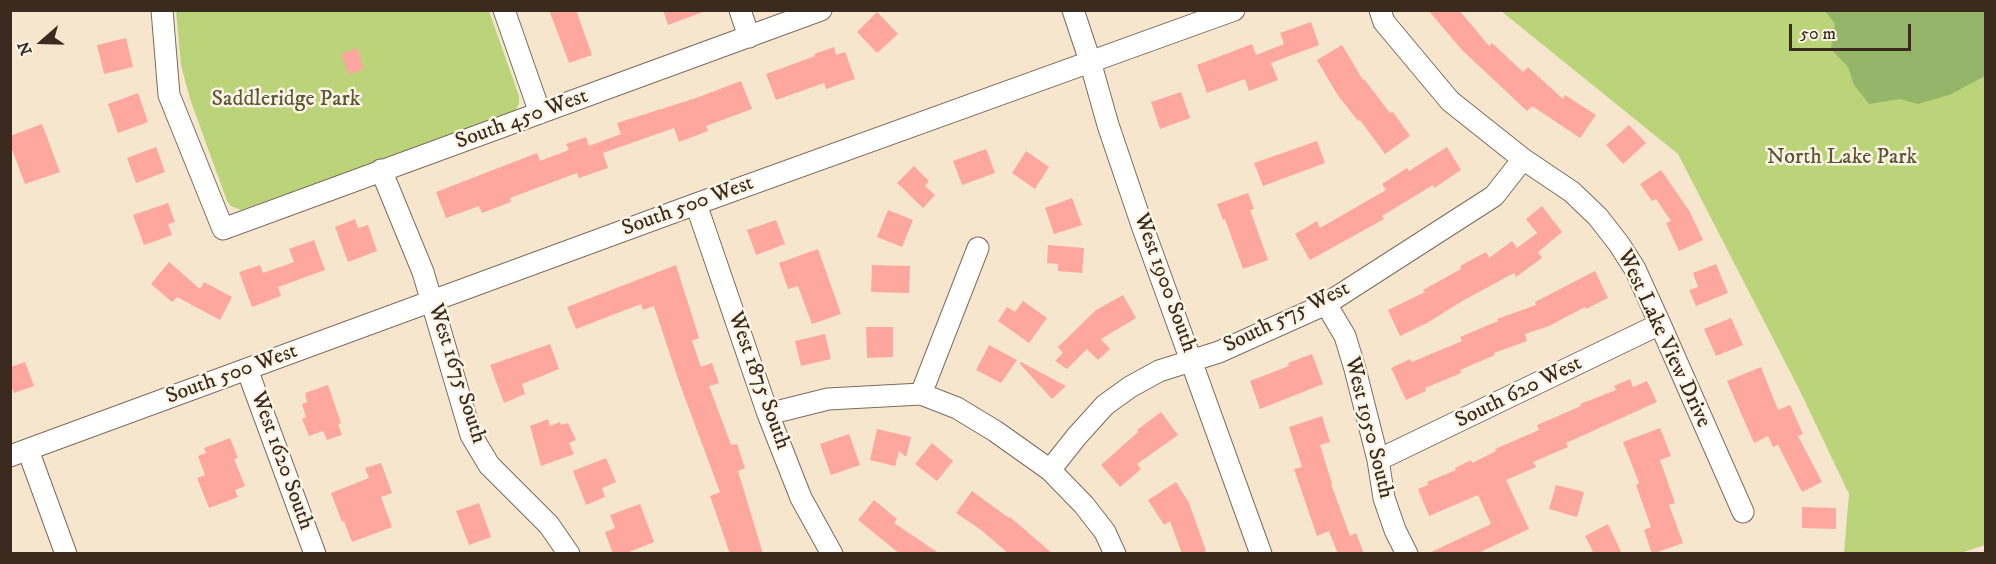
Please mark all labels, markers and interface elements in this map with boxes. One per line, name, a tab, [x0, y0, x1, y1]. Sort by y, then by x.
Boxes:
north arrow	[12, 12, 72, 72]
scale bar	[1792, 12, 1914, 50]
text: 50 m	[1800, 23, 1836, 45]
text: N	[13, 39, 37, 58]
street label: South 450 West	[452, 84, 592, 156]
park label: Saddleridge Park	[212, 87, 360, 113]
park label: North Lake Park	[1767, 145, 1917, 171]
street label: South 500 West	[619, 171, 757, 243]
street label: West 1900 South	[1127, 210, 1201, 356]
street label: West Lake View Drive	[1610, 246, 1716, 432]
street label: South 575 West	[1220, 276, 1354, 360]
street label: West 1675 South	[421, 301, 491, 447]
street label: West 1875 South	[721, 308, 795, 454]
street label: South 500 West	[163, 339, 301, 411]
street label: South 620 West	[1451, 351, 1587, 435]
street label: West 1950 South	[1338, 354, 1398, 502]
street label: West 1620 South	[244, 388, 318, 534]

